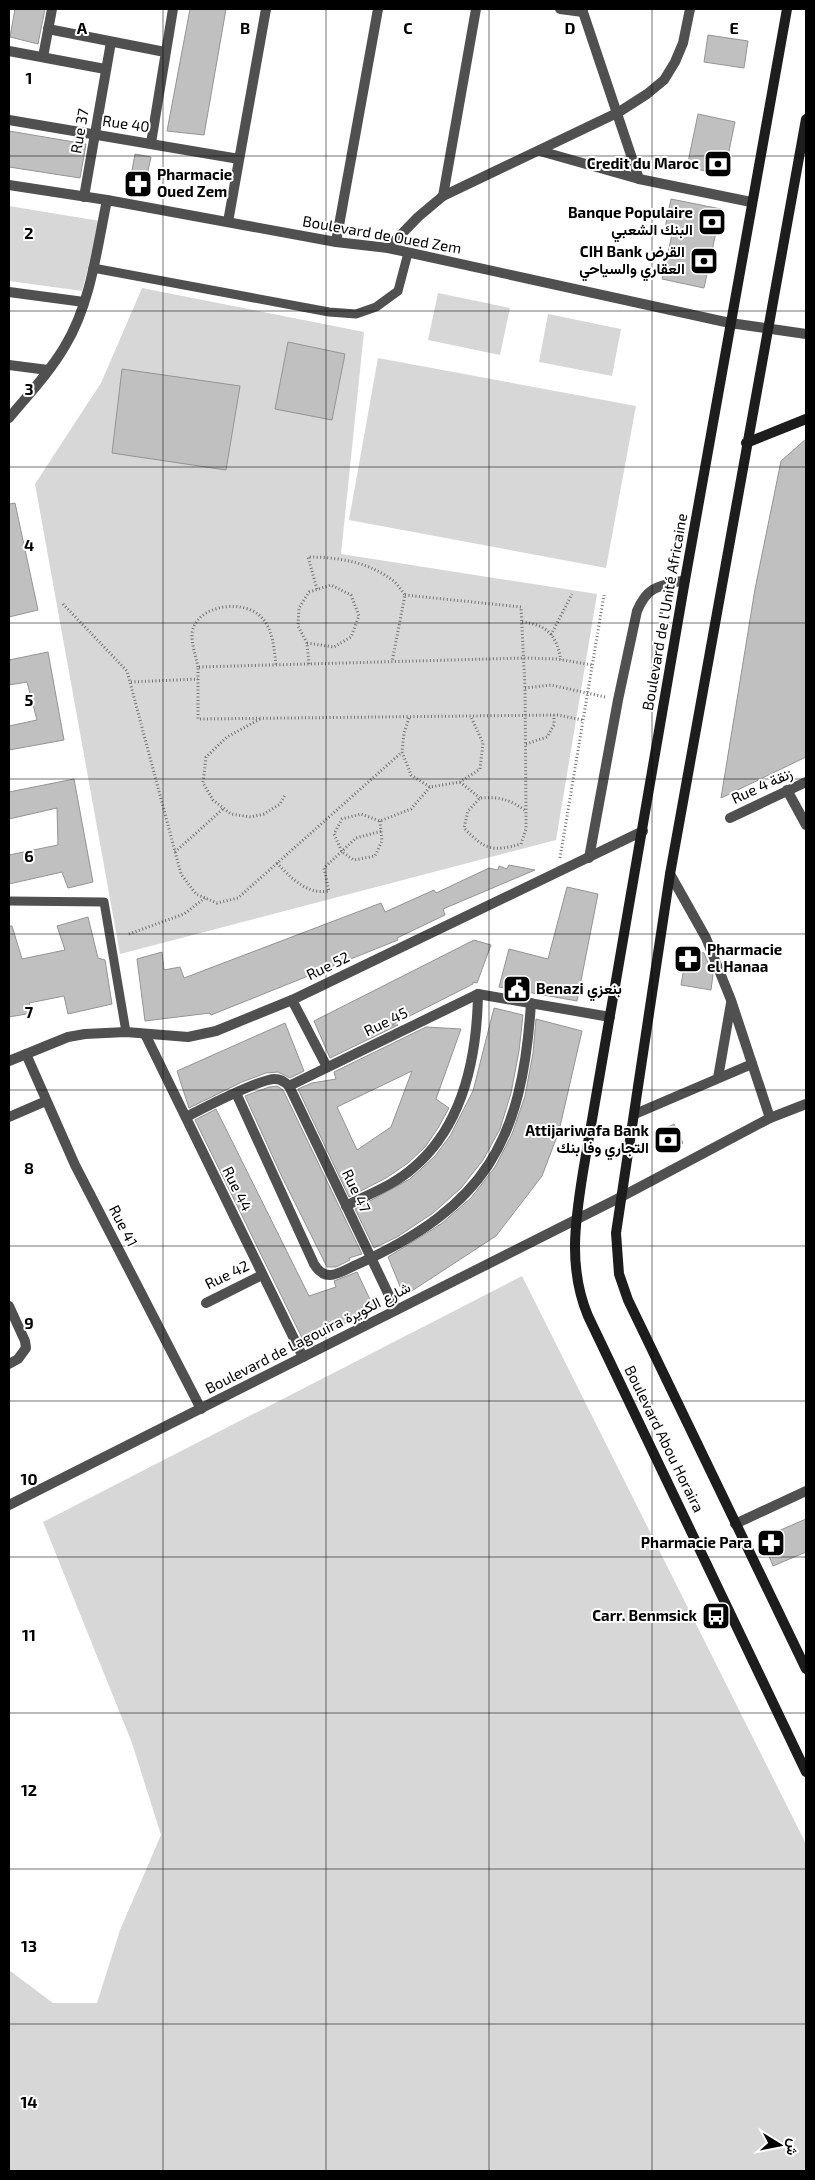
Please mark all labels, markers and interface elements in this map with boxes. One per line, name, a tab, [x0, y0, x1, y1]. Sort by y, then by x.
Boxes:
text: A	[77, 18, 88, 37]
text: B	[240, 18, 250, 37]
text: C	[403, 18, 413, 37]
text: D	[565, 18, 576, 37]
text: E	[729, 18, 739, 37]
text: 1	[26, 68, 32, 87]
street label: Rue 37	[66, 107, 92, 155]
street label: Rue 40	[101, 111, 151, 135]
bank icon: Credit du Maroc	[703, 149, 733, 179]
place label: Credit du Maroc	[587, 154, 699, 172]
place label: Pharmacie Oued Zem	[157, 165, 232, 200]
pharmacy icon: Pharmacie Oued Zem	[123, 169, 153, 199]
place label: Banque Populaire البنك الشعبي	[568, 203, 693, 243]
bank icon: Banque Populaire البنك الشعبي	[697, 207, 727, 237]
street label: Boulevard de Oued Zem	[301, 211, 463, 257]
text: 2	[24, 223, 34, 242]
place label: CIH Bank القرض العقاري والسياحي	[579, 242, 685, 282]
bank icon: CIH Bank القرض العقاري والسياحي	[689, 246, 719, 276]
text: 3	[24, 379, 34, 398]
street label: Boulevard de l'Unité Africaine	[638, 512, 690, 712]
text: 4	[24, 535, 34, 554]
text: 5	[25, 690, 34, 709]
street label: Rue 4 زنقة	[728, 763, 795, 808]
text: 6	[24, 846, 34, 865]
place label: Pharmacie el Hanaa	[707, 940, 782, 975]
pharmacy icon: Pharmacie el Hanaa	[673, 944, 703, 974]
street label: Rue 52	[303, 947, 352, 983]
public building icon: Benazi بنعزي	[502, 974, 532, 1004]
place label: Benazi بنعزي	[536, 979, 622, 1002]
text: 7	[25, 1002, 34, 1021]
street label: Rue 45	[361, 1003, 410, 1039]
place label: Attijariwafa Bank التجاري وفا بنك	[525, 1121, 650, 1161]
bank icon: Attijariwafa Bank التجاري وفا بنك	[653, 1125, 683, 1155]
text: 8	[24, 1158, 34, 1177]
street label: Rue 44	[219, 1163, 256, 1214]
street label: Rue 47	[339, 1166, 375, 1216]
street label: Rue 41	[106, 1202, 142, 1249]
street label: Rue 42	[202, 1256, 252, 1292]
street label: Boulevard de Lagouira شارع الكويرة	[202, 1277, 415, 1400]
text: 9	[24, 1313, 34, 1332]
street label: Boulevard Abou Horaira	[621, 1362, 708, 1515]
text: 10	[20, 1469, 38, 1488]
pharmacy icon: Pharmacie Para	[756, 1528, 786, 1558]
place label: Pharmacie Para	[641, 1533, 752, 1551]
bus stop icon: Carr. Benmsick	[701, 1601, 731, 1631]
place label: Carr. Benmsick	[592, 1606, 698, 1624]
text: 11	[22, 1625, 36, 1644]
text: 12	[21, 1780, 37, 1799]
text: 13	[21, 1936, 37, 1955]
text: 14	[20, 2092, 38, 2111]
north arrow	[755, 2120, 805, 2170]
text: ش	[782, 2137, 803, 2157]

